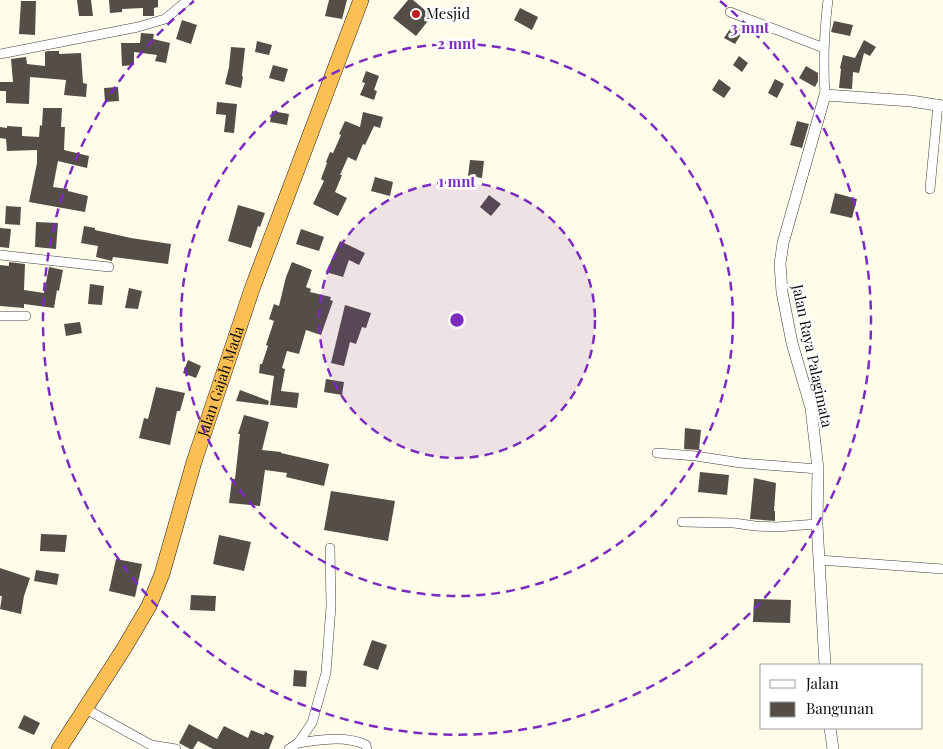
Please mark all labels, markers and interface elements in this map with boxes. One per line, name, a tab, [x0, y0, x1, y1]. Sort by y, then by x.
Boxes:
place label: Mesjid	[426, 3, 470, 23]
marker: Mesjid	[410, 8, 422, 20]
text: 3 mnt	[731, 17, 770, 37]
text: 2 mnt	[437, 33, 477, 53]
text: 1 mnt	[438, 171, 476, 191]
street label: Jalan Raya Palagimata	[788, 281, 838, 430]
centre of rings	[448, 311, 466, 329]
street label: Jalan Gajah Mada	[192, 323, 248, 440]
legend	[760, 664, 923, 729]
text: Jalan	[805, 673, 839, 693]
text: Bangunan	[806, 698, 874, 718]

